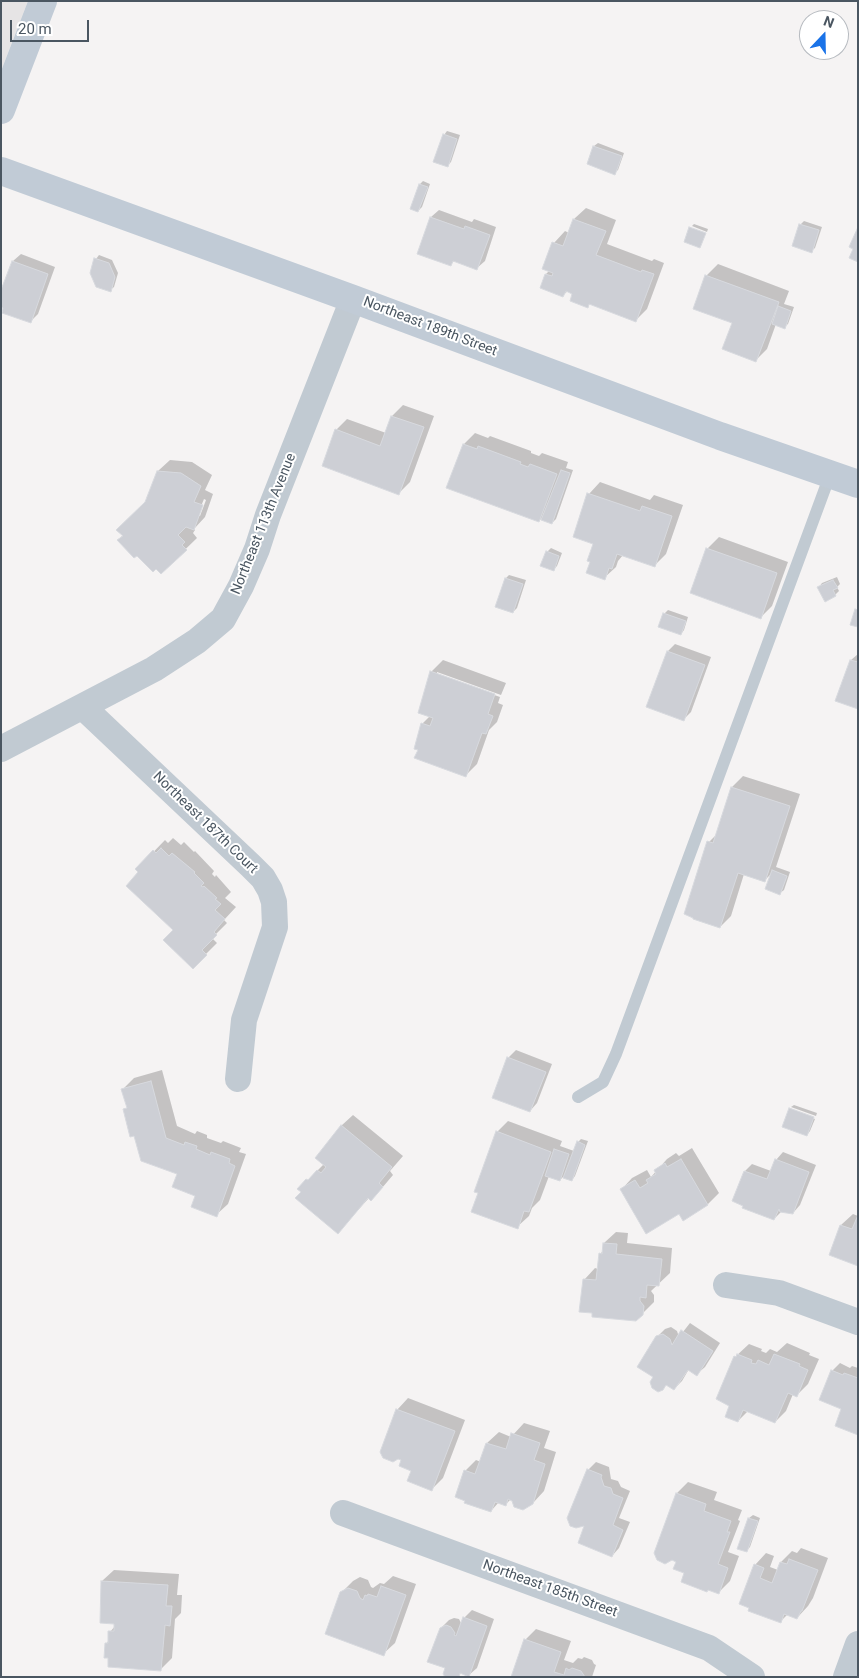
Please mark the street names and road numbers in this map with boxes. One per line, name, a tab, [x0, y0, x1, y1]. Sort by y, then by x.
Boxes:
street label: Northeast 189th Street	[361, 294, 499, 360]
street label: Northeast 113th Avenue	[228, 451, 300, 597]
street label: Northeast 187th Court	[149, 769, 261, 877]
street label: Northeast 185th Street	[480, 1557, 620, 1621]

